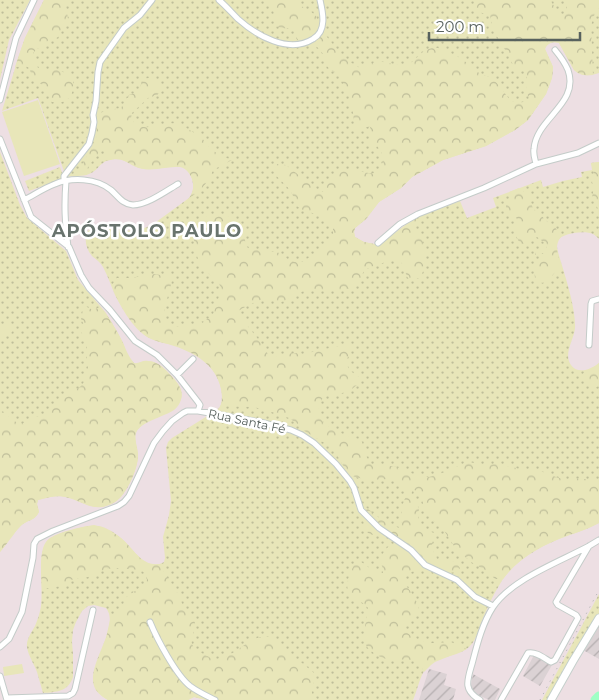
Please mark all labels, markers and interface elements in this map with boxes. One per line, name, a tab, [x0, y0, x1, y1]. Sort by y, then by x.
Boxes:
scale bar	[429, 10, 580, 42]
text: 200 m	[436, 17, 484, 36]
district label: APÓSTOLO PAULO	[51, 220, 242, 242]
street label: Rua Santa Fé	[207, 405, 287, 437]

